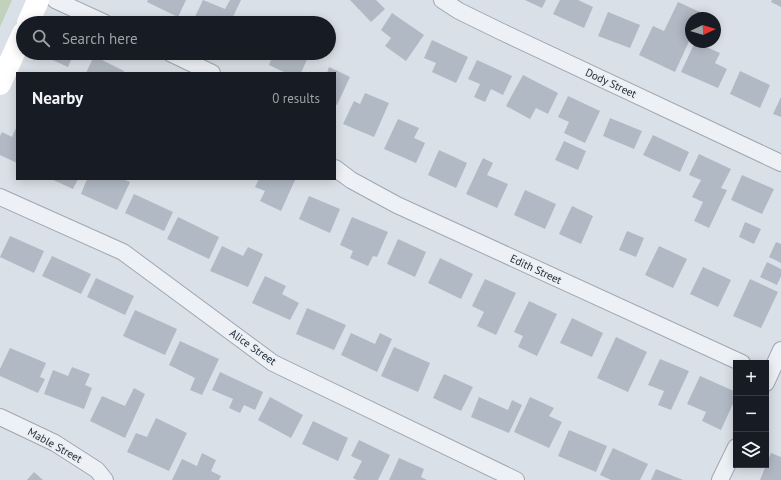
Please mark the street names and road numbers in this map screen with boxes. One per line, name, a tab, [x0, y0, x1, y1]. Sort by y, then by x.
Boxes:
street label: Dody Street	[583, 65, 639, 101]
street label: Edith Street	[508, 251, 564, 287]
street label: Alice Street	[227, 326, 279, 368]
street label: Mable Street	[25, 424, 85, 466]

